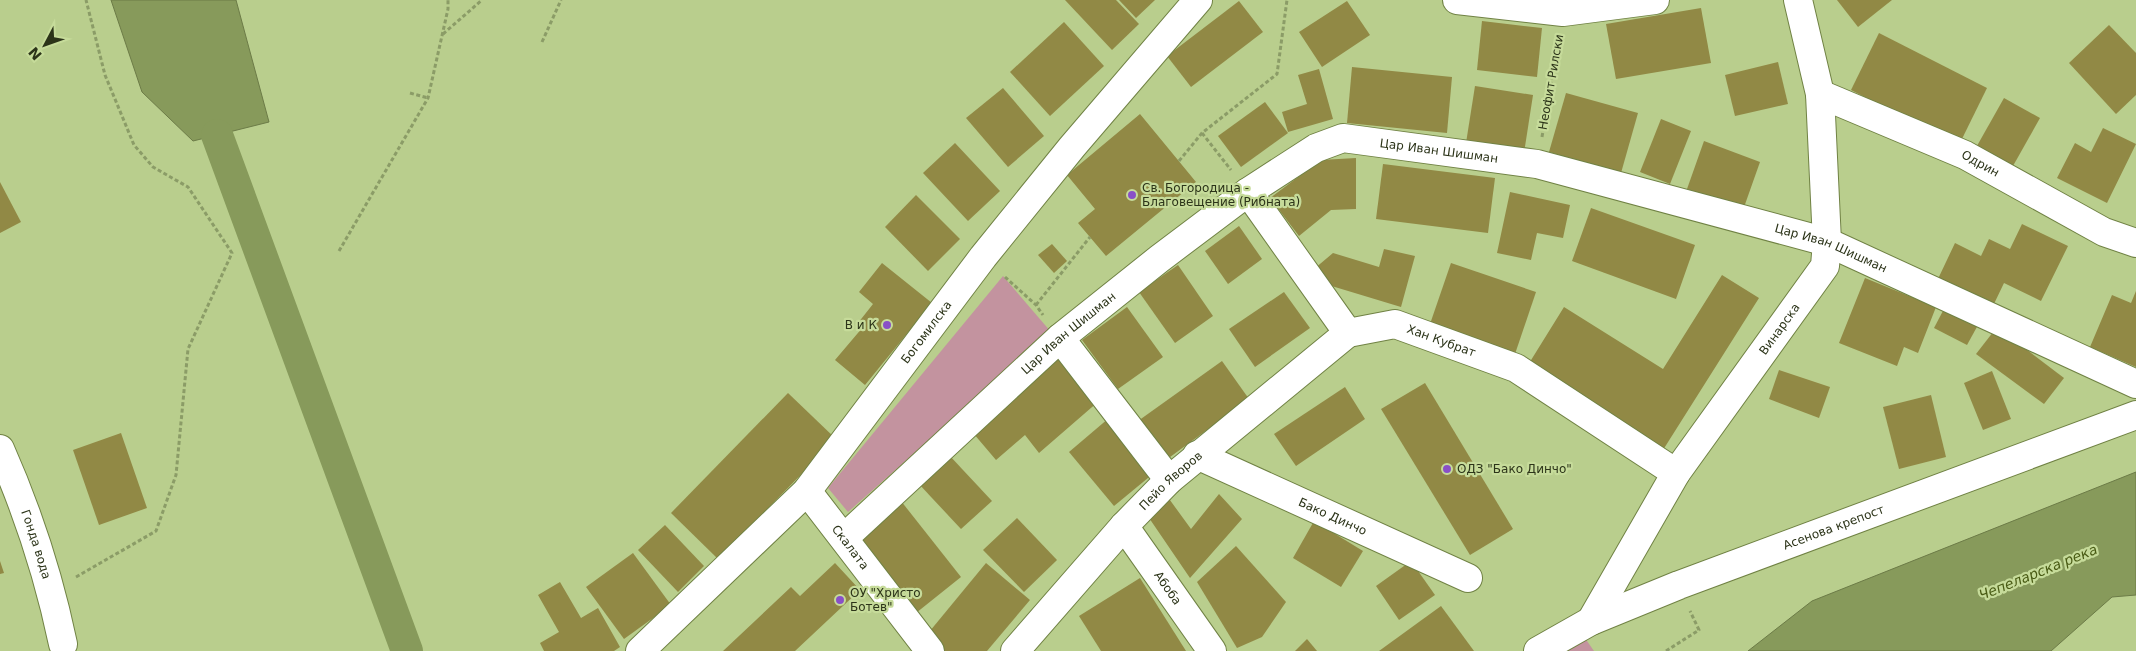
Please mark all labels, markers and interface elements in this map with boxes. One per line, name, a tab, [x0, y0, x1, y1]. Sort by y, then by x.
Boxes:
north arrow	[20, 20, 70, 70]
street label: Неофит Рилски	[1536, 33, 1566, 131]
text: N	[25, 44, 45, 63]
street label: Цар Иван Шишман	[1379, 136, 1499, 166]
street label: Одрин	[1959, 148, 2002, 180]
place label: Св. Богородица - Благовещение (Рибната)	[1142, 181, 1300, 209]
marker: Св. Богородица - Благовещение (Рибната)	[1126, 189, 1138, 201]
street label: Цар Иван Шишман	[1773, 221, 1889, 276]
street label: Цар Иван Шишман	[1019, 289, 1118, 377]
street label: Богомилска	[898, 298, 955, 366]
street label: Винарска	[1756, 301, 1803, 358]
place label: В и К	[845, 318, 877, 332]
marker: В и К	[881, 319, 893, 331]
street label: Хан Кубрат	[1405, 322, 1478, 360]
street label: Пейо Яворов	[1137, 449, 1205, 513]
place label: ОДЗ "Бако Динчо"	[1457, 462, 1572, 476]
marker: ОДЗ "Бако Динчо"	[1441, 463, 1453, 475]
street label: Бако Динчо	[1296, 495, 1369, 538]
street label: Асенова крепост	[1781, 502, 1886, 553]
street label: Гонда вода	[18, 508, 54, 581]
street label: Скалата	[829, 522, 872, 572]
water label: Чепеларска река	[1977, 541, 2099, 603]
street label: Абоба	[1151, 569, 1184, 608]
place label: ОУ "Христо Ботев"	[850, 586, 921, 614]
marker: ОУ "Христо Ботев"	[834, 594, 846, 606]

